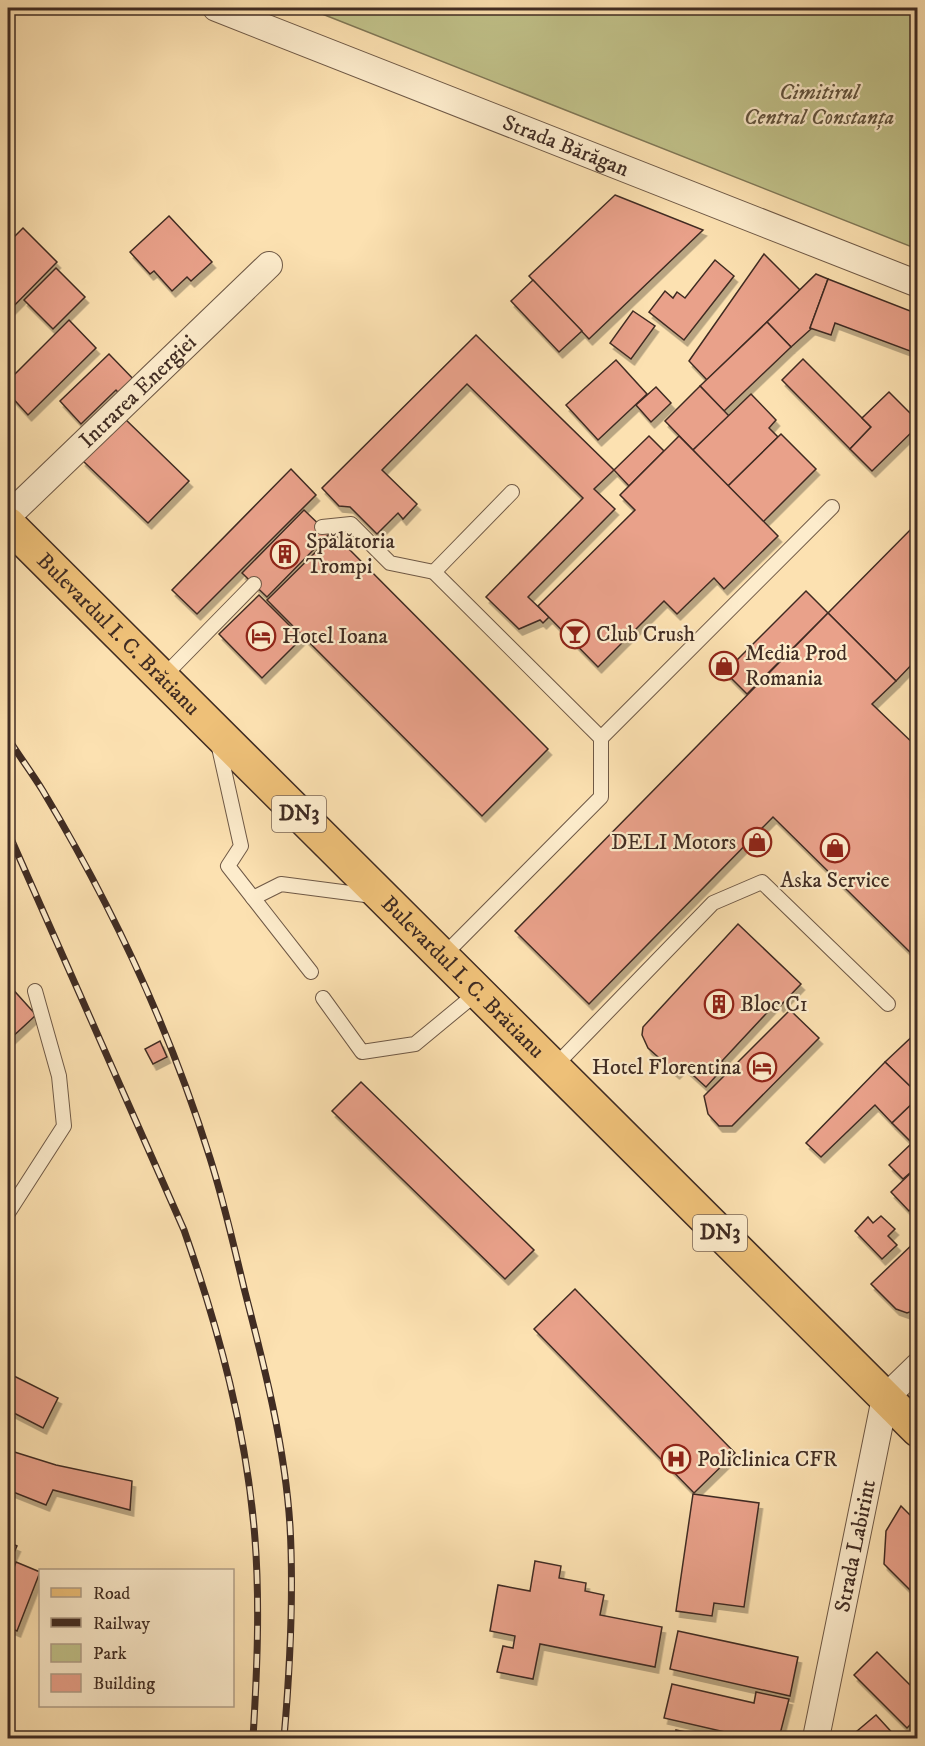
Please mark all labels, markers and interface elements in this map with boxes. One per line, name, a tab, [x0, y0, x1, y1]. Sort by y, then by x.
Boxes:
park label: Cimitirul Central Constanța	[744, 79, 894, 131]
street label: Strada Bărăgan	[499, 109, 634, 183]
street label: Intrarea Energiei	[74, 329, 202, 454]
place label: Spălătoria Trompi	[306, 528, 395, 580]
building icon: Spălătoria Trompi	[269, 538, 301, 570]
street label: Bulevardul I. C. Brătianu	[31, 547, 206, 721]
bar icon: Club Crush	[559, 618, 591, 650]
hotel icon: Hotel Ioana	[245, 620, 277, 652]
place label: Club Crush	[596, 621, 695, 648]
place label: Hotel Ioana	[282, 623, 389, 650]
place label: Media Prod Romania	[745, 640, 847, 692]
shop icon: Media Prod Romania	[708, 650, 740, 682]
road number: DN3	[272, 796, 326, 832]
shop icon: DELI Motors	[741, 826, 773, 858]
place label: DELI Motors	[611, 829, 736, 856]
shop icon: Aska Service	[819, 832, 851, 864]
place label: Aska Service	[780, 867, 890, 894]
street label: Bulevardul I. C. Brătianu	[376, 890, 550, 1064]
building icon: Bloc C1	[703, 988, 735, 1020]
place label: Bloc C1	[740, 991, 808, 1018]
hotel icon: Hotel Florentina	[746, 1051, 778, 1083]
place label: Hotel Florentina	[592, 1054, 742, 1081]
road number: DN3	[693, 1215, 747, 1251]
hospital icon: Policlinica CFR	[660, 1443, 692, 1475]
place label: Policlinica CFR	[697, 1446, 838, 1473]
street label: Strada Labirint	[828, 1477, 882, 1615]
legend	[39, 1569, 234, 1707]
text: Road	[93, 1583, 130, 1605]
text: Railway	[93, 1613, 151, 1635]
text: Park	[93, 1643, 127, 1665]
text: Building	[93, 1673, 155, 1695]

